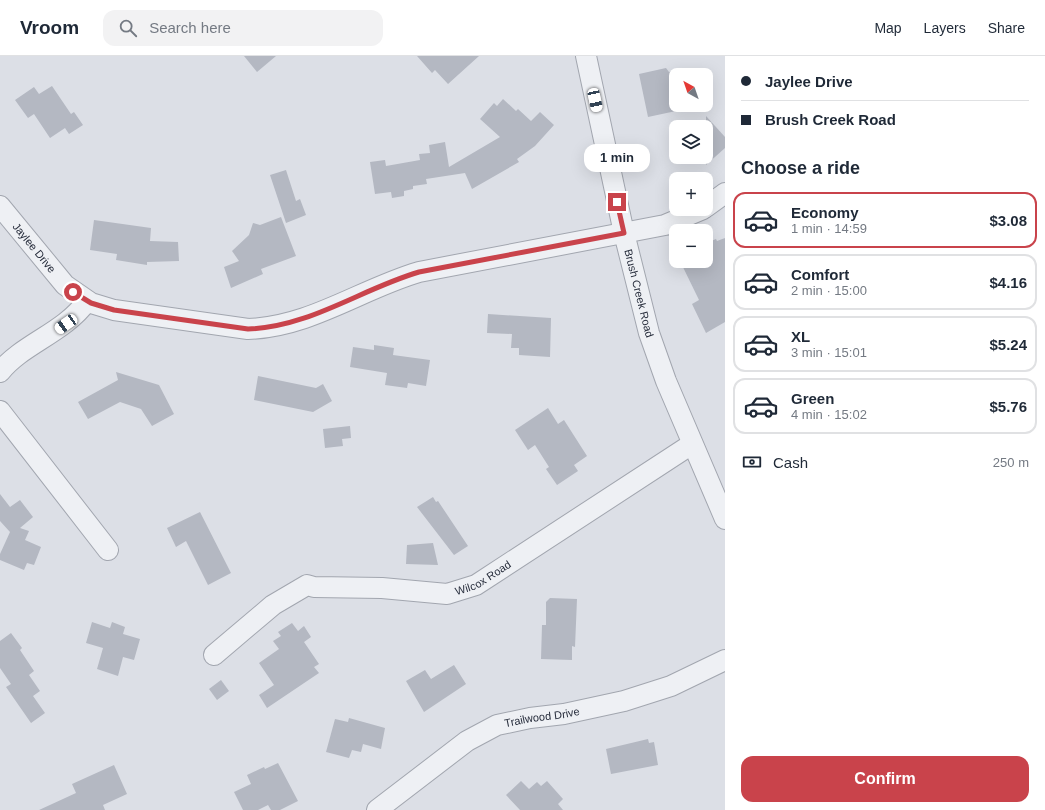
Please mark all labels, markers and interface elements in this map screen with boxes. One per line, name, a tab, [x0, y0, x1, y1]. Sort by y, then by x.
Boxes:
search box	[103, 10, 383, 46]
text: Vroom	[20, 17, 79, 38]
icon: search	[117, 17, 139, 39]
text: Search here	[149, 19, 231, 36]
text: Map	[874, 20, 902, 36]
text: Layers	[924, 20, 966, 36]
text: Share	[988, 20, 1025, 36]
north arrow	[669, 68, 713, 112]
map controls	[669, 68, 713, 268]
text: Jaylee Drive	[765, 73, 853, 90]
car	[587, 87, 603, 113]
text: Brush Creek Road	[765, 111, 896, 128]
button: layers	[669, 120, 713, 164]
callout: 1 min	[584, 144, 650, 172]
text: 1 min	[600, 150, 634, 165]
text: Choose a ride	[741, 158, 860, 178]
button: +	[669, 172, 713, 216]
route end	[608, 193, 626, 211]
icon: car	[743, 202, 779, 238]
text: Economy	[791, 204, 859, 221]
text: $3.08	[989, 212, 1027, 229]
street label: Jaylee Drive	[10, 220, 58, 275]
text: 1 min · 14:59	[791, 221, 867, 236]
button: −	[669, 224, 713, 268]
street label: Brush Creek Road	[622, 248, 656, 339]
icon: car	[743, 264, 779, 300]
text: Comfort	[791, 266, 849, 283]
text: $4.16	[989, 274, 1027, 291]
route start	[64, 283, 82, 301]
text: 2 min · 15:00	[791, 283, 867, 298]
car	[53, 312, 79, 336]
icon: car	[743, 326, 779, 362]
text: XL	[791, 328, 810, 345]
text: $5.24	[989, 336, 1027, 353]
text: 3 min · 15:01	[791, 345, 867, 360]
icon: car	[743, 388, 779, 424]
text: Green	[791, 390, 834, 407]
text: $5.76	[989, 398, 1027, 415]
text: 4 min · 15:02	[791, 407, 867, 422]
icon: cash	[741, 451, 763, 473]
text: Cash	[773, 454, 808, 471]
text: 250 m	[993, 455, 1029, 470]
street label: Wilcox Road	[454, 558, 513, 597]
street label: Trailwood Drive	[503, 705, 581, 729]
button: Confirm	[741, 756, 1029, 802]

